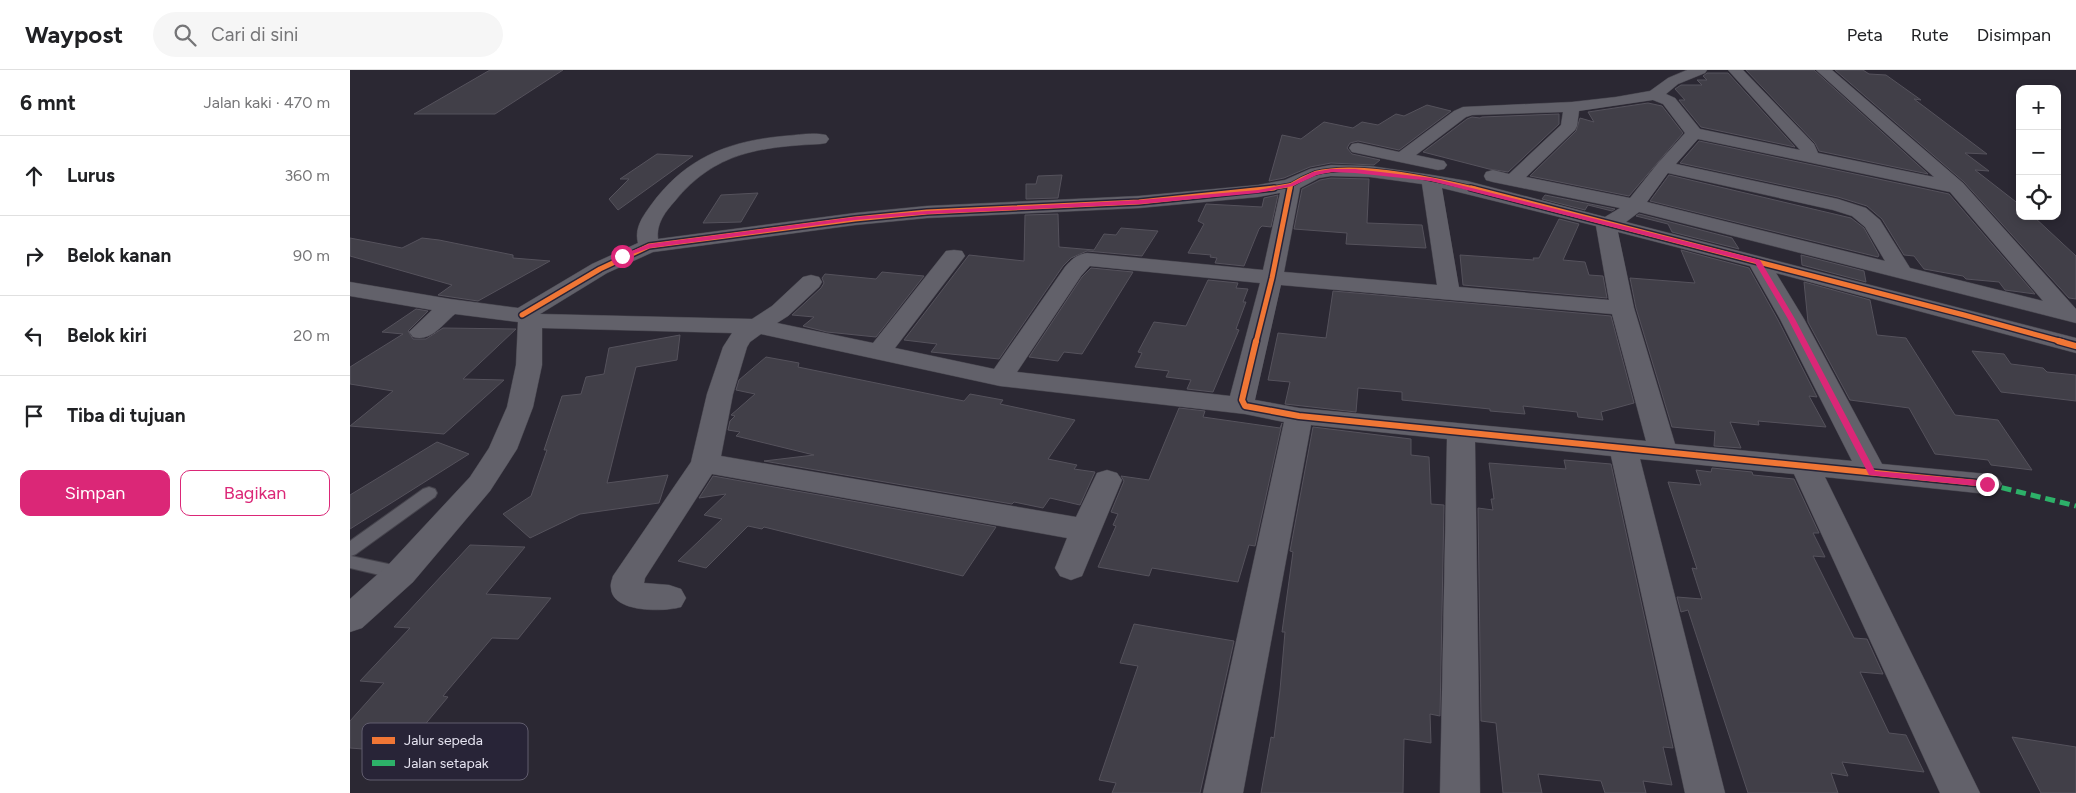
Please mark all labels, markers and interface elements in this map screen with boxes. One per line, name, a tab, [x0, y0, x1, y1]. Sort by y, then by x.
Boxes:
search box	[153, 12, 503, 57]
text: Waypost	[25, 20, 123, 49]
icon: search	[171, 21, 199, 49]
text: Cari di sini	[211, 23, 299, 46]
text: Peta	[1847, 24, 1883, 46]
text: Rute	[1911, 24, 1949, 46]
text: Disimpan	[1977, 24, 2051, 46]
map controls	[2016, 85, 2061, 220]
button: +	[2016, 85, 2061, 130]
text: 6 mnt	[20, 90, 76, 115]
text: Jalan kaki · 470 m	[204, 93, 330, 112]
button: −	[2016, 130, 2061, 175]
icon: ahead	[20, 162, 48, 190]
text: Lurus	[67, 164, 115, 187]
text: 360 m	[284, 166, 330, 185]
button: locate	[2016, 175, 2061, 220]
icon: right	[20, 242, 48, 270]
text: Belok kanan	[67, 244, 171, 267]
route start	[611, 245, 634, 268]
text: 90 m	[293, 246, 330, 265]
icon: left	[20, 322, 48, 350]
text: Belok kiri	[67, 324, 147, 347]
text: 20 m	[293, 326, 330, 345]
icon: arrive	[20, 402, 48, 430]
text: Tiba di tujuan	[67, 404, 186, 427]
button: Simpan	[20, 470, 170, 516]
button: Bagikan	[180, 470, 330, 516]
route end	[1976, 473, 1999, 496]
legend	[362, 723, 528, 780]
text: Jalur sepeda	[404, 732, 483, 749]
text: Jalan setapak	[404, 755, 489, 772]

